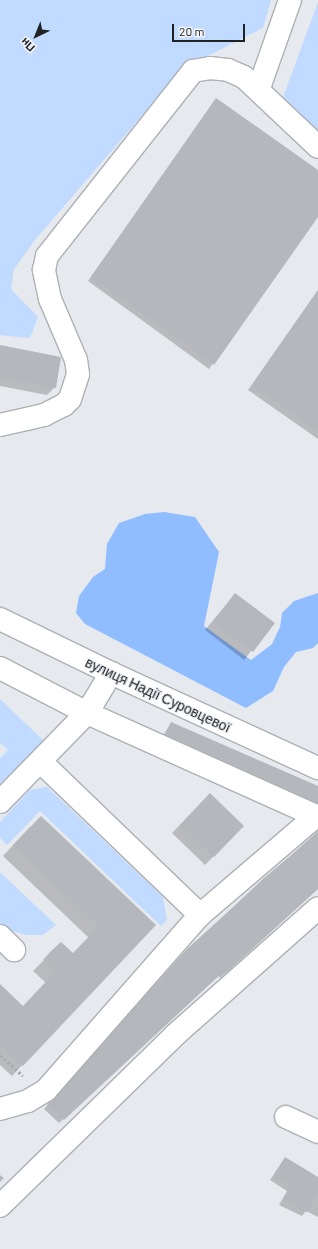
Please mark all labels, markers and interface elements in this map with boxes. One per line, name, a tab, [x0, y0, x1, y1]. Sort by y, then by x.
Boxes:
north arrow	[16, 16, 56, 56]
scale bar	[174, 16, 247, 42]
text: 20 m	[179, 24, 205, 38]
text: Пн	[18, 35, 37, 55]
street label: вулиця Надії Суровцевої	[83, 654, 233, 736]

